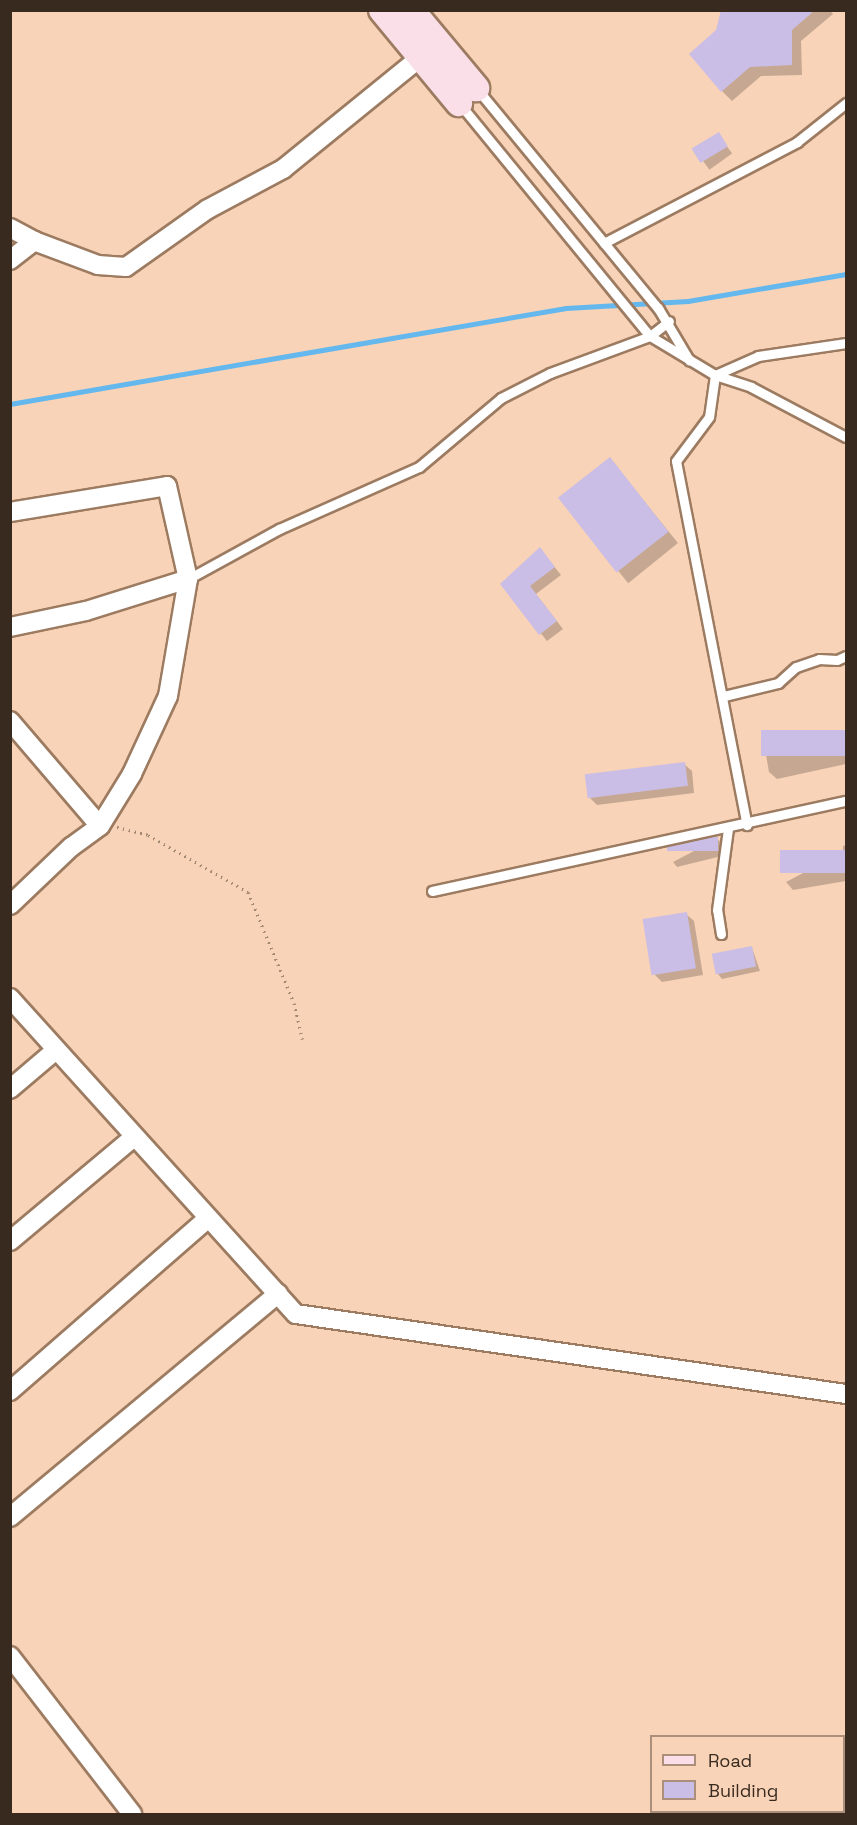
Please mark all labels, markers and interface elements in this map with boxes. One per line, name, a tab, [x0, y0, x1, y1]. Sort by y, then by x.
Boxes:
legend	[650, 1735, 845, 1813]
text: Road	[708, 1749, 752, 1772]
text: Building	[708, 1779, 778, 1802]

